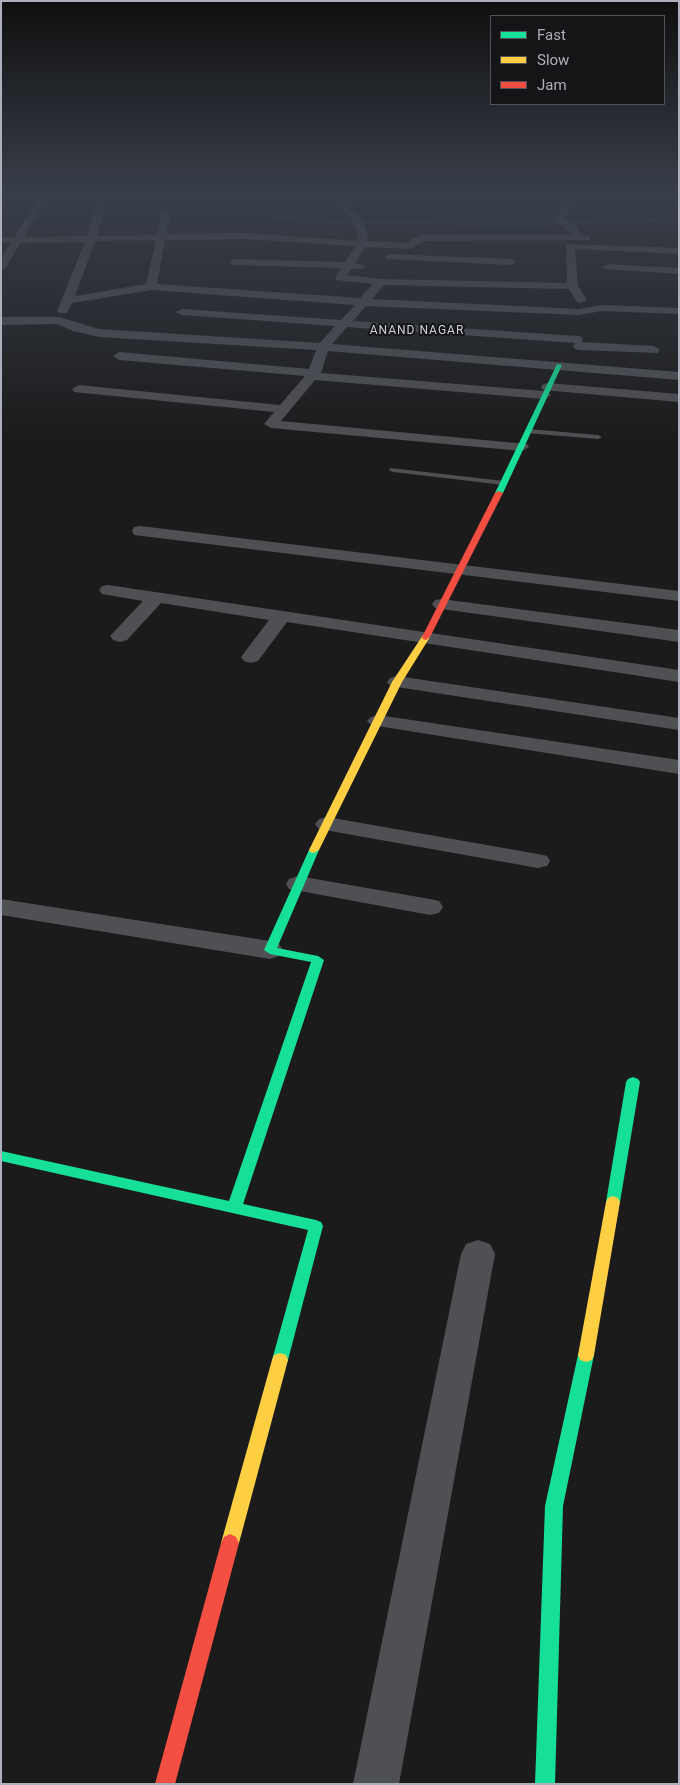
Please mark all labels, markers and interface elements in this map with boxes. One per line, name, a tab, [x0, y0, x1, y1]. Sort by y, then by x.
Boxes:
legend	[490, 15, 665, 105]
text: Fast	[537, 26, 566, 44]
text: Slow	[537, 51, 569, 69]
text: Jam	[537, 76, 567, 94]
district label: ANAND NAGAR	[368, 324, 466, 338]

